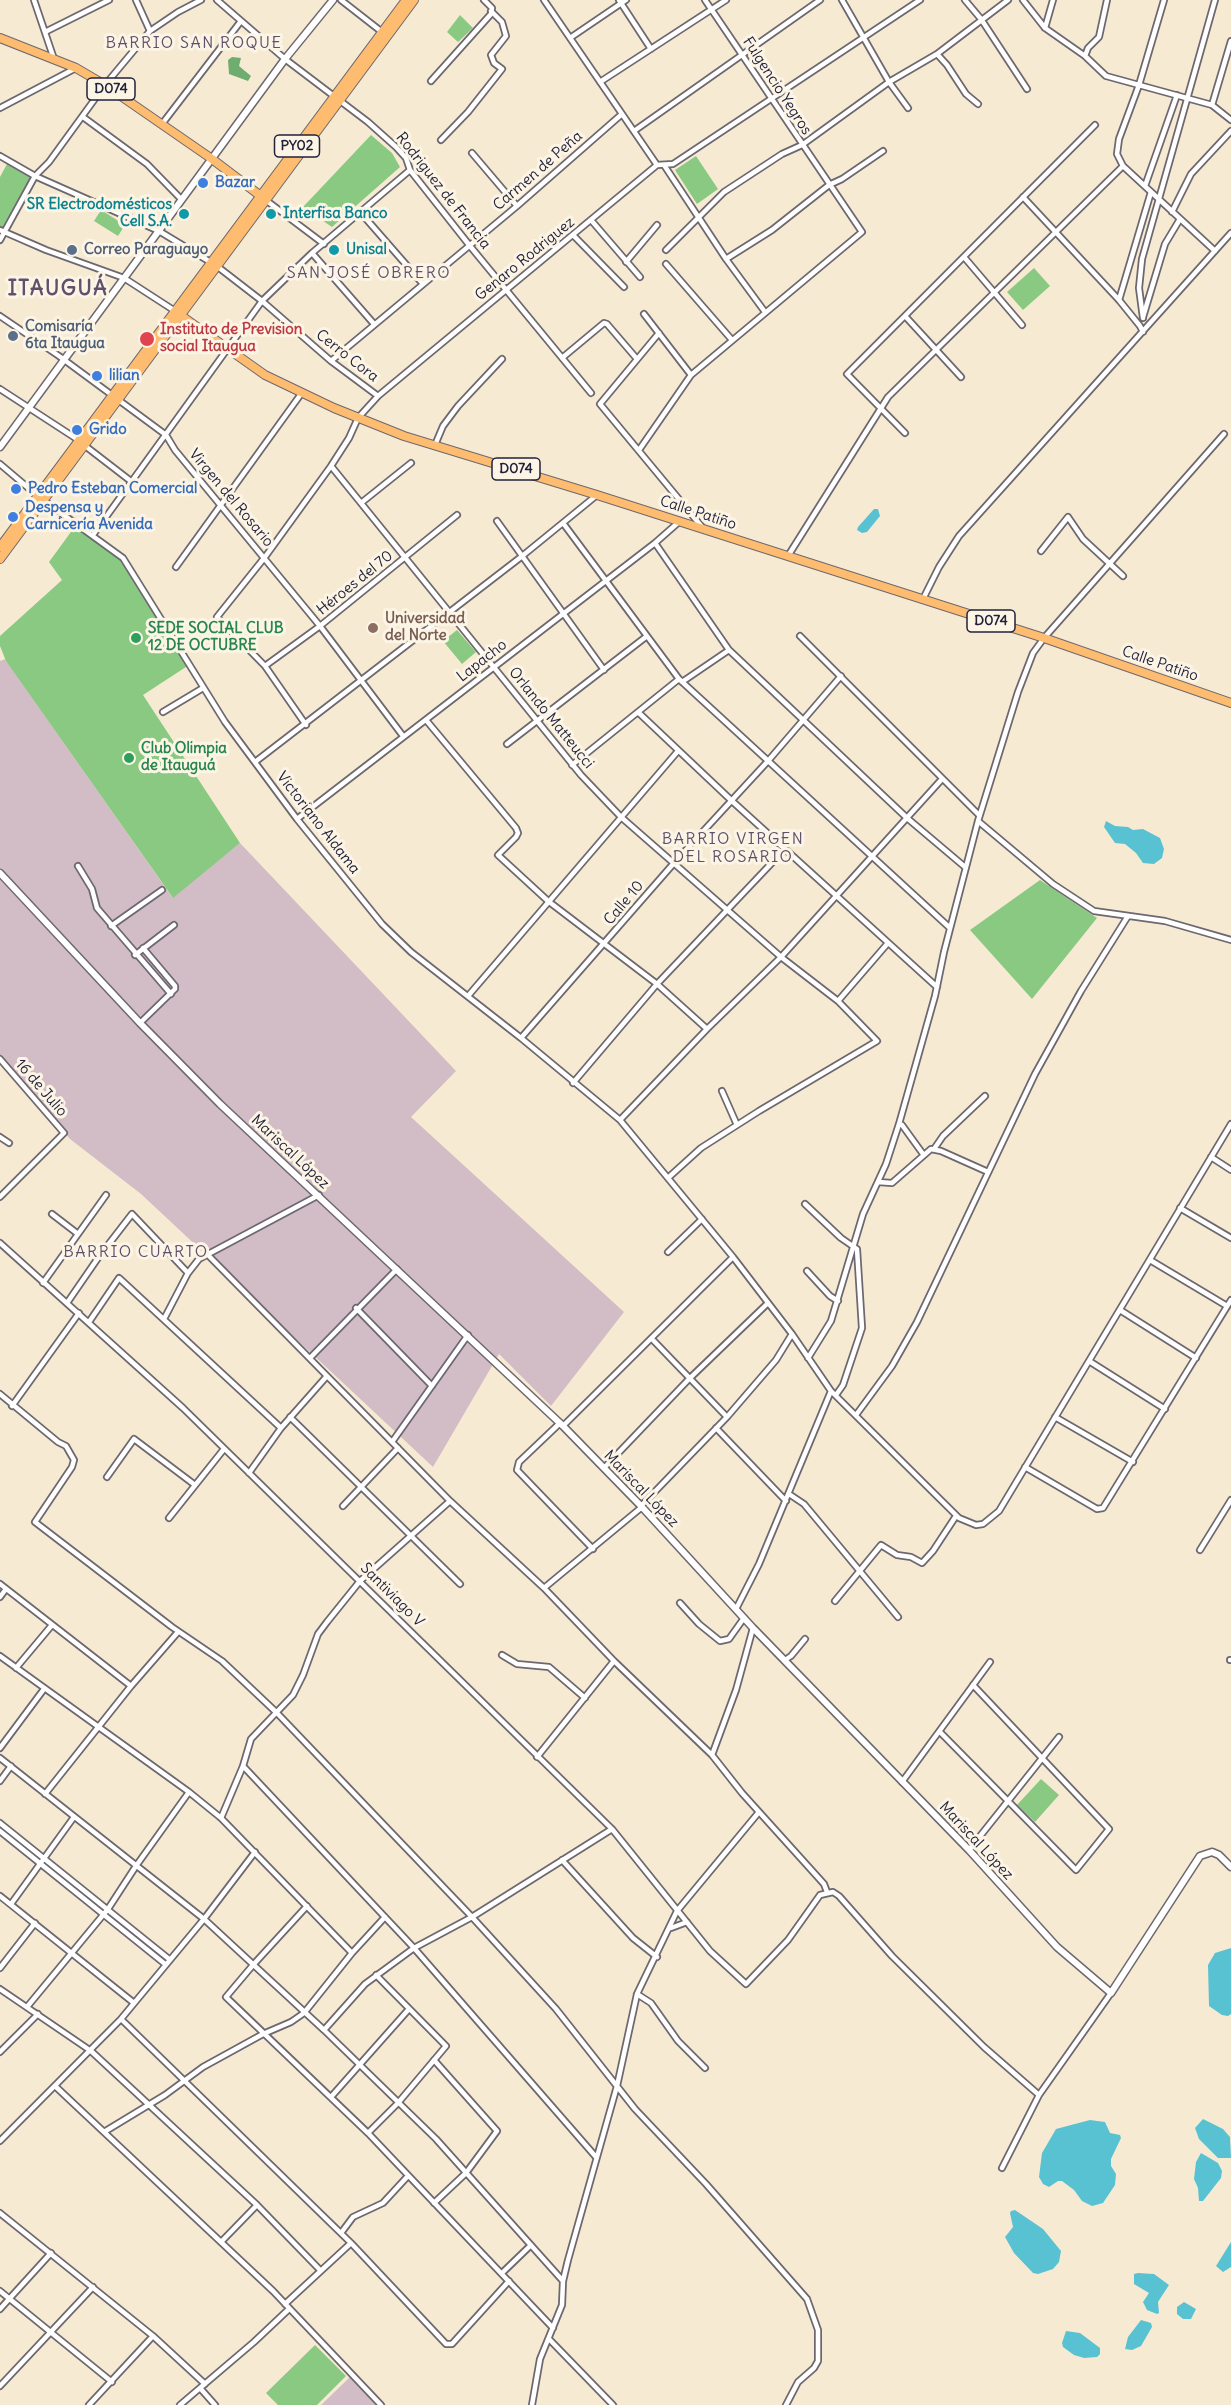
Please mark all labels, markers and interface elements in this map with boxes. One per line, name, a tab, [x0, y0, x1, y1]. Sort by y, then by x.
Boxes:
district label: BARRIO SAN ROQUE	[106, 33, 282, 53]
street label: Fulgencio Yegros	[739, 34, 815, 138]
road number: D074	[87, 78, 135, 100]
street label: Carmen de Peña	[490, 127, 586, 215]
street label: Rodriguez de Francia	[392, 129, 494, 253]
road number: PY02	[274, 135, 320, 157]
place label: Bazar	[215, 174, 255, 192]
marker: Bazar	[196, 176, 210, 190]
place label: SR Electrodomésticos Cell S.A.	[27, 196, 172, 231]
place label: Interfisa Banco	[283, 205, 387, 223]
marker: SR Electrodomésticos Cell S.A.	[177, 207, 191, 221]
marker: Interfisa Banco	[264, 207, 278, 221]
street label: Genaro Rodriguez	[472, 213, 578, 305]
place label: Correo Paraguayo	[84, 241, 208, 259]
place label: Unisal	[346, 241, 387, 259]
marker: Correo Paraguayo	[65, 243, 79, 257]
marker: Unisal	[327, 243, 341, 257]
district label: SAN JOSÉ OBRERO	[287, 263, 451, 283]
district label: ITAUGUÁ	[8, 276, 108, 302]
place label: Comisaría 6ta Itaugua	[25, 318, 105, 353]
place label: Instituto de Prevision social Itaugua	[160, 321, 302, 356]
street label: Cerro Cora	[312, 326, 382, 386]
marker: Comisaría 6ta Itaugua	[6, 329, 20, 343]
marker: Instituto de Prevision social Itaugua	[138, 330, 156, 348]
place label: lilian	[109, 367, 140, 385]
marker: lilian	[90, 369, 104, 383]
place label: Grido	[89, 421, 127, 439]
marker: Grido	[70, 423, 84, 437]
street label: Virgen del Rosario	[185, 445, 277, 551]
road number: D074	[492, 458, 540, 480]
place label: Pedro Esteban Comercial	[28, 480, 197, 498]
marker: Pedro Esteban Comercial	[9, 482, 23, 496]
street label: Calle Patiño	[657, 492, 739, 534]
place label: Despensa y Carnicería Avenida	[25, 499, 153, 534]
marker: Despensa y Carnicería Avenida	[6, 510, 20, 524]
street label: Héroes del 70	[313, 547, 397, 619]
place label: Universidad del Norte	[385, 610, 465, 645]
road number: D074	[967, 610, 1015, 632]
place label: SEDE SOCIAL CLUB 12 DE OCTUBRE	[148, 620, 284, 655]
marker: Universidad del Norte	[366, 621, 380, 635]
marker: SEDE SOCIAL CLUB 12 DE OCTUBRE	[129, 631, 143, 645]
street label: Lapacho	[453, 636, 511, 686]
street label: Calle Patiño	[1120, 643, 1200, 685]
street label: Orlando Matteucci	[505, 664, 597, 772]
place label: Club Olimpia de Itauguá	[141, 740, 227, 775]
marker: Club Olimpia de Itauguá	[122, 751, 136, 765]
street label: Victoriano Aldama	[273, 768, 363, 878]
district label: BARRIO VIRGEN DEL ROSARIO	[662, 829, 804, 867]
street label: Calle 10	[600, 877, 648, 929]
street label: 16 de Julio	[11, 1056, 71, 1120]
street label: Mariscal López	[247, 1111, 333, 1193]
district label: BARRIO CUARTO	[63, 1242, 209, 1262]
street label: Mariscal López	[600, 1447, 682, 1531]
street label: Santiviago V	[356, 1559, 428, 1631]
street label: Mariscal López	[935, 1798, 1017, 1884]

